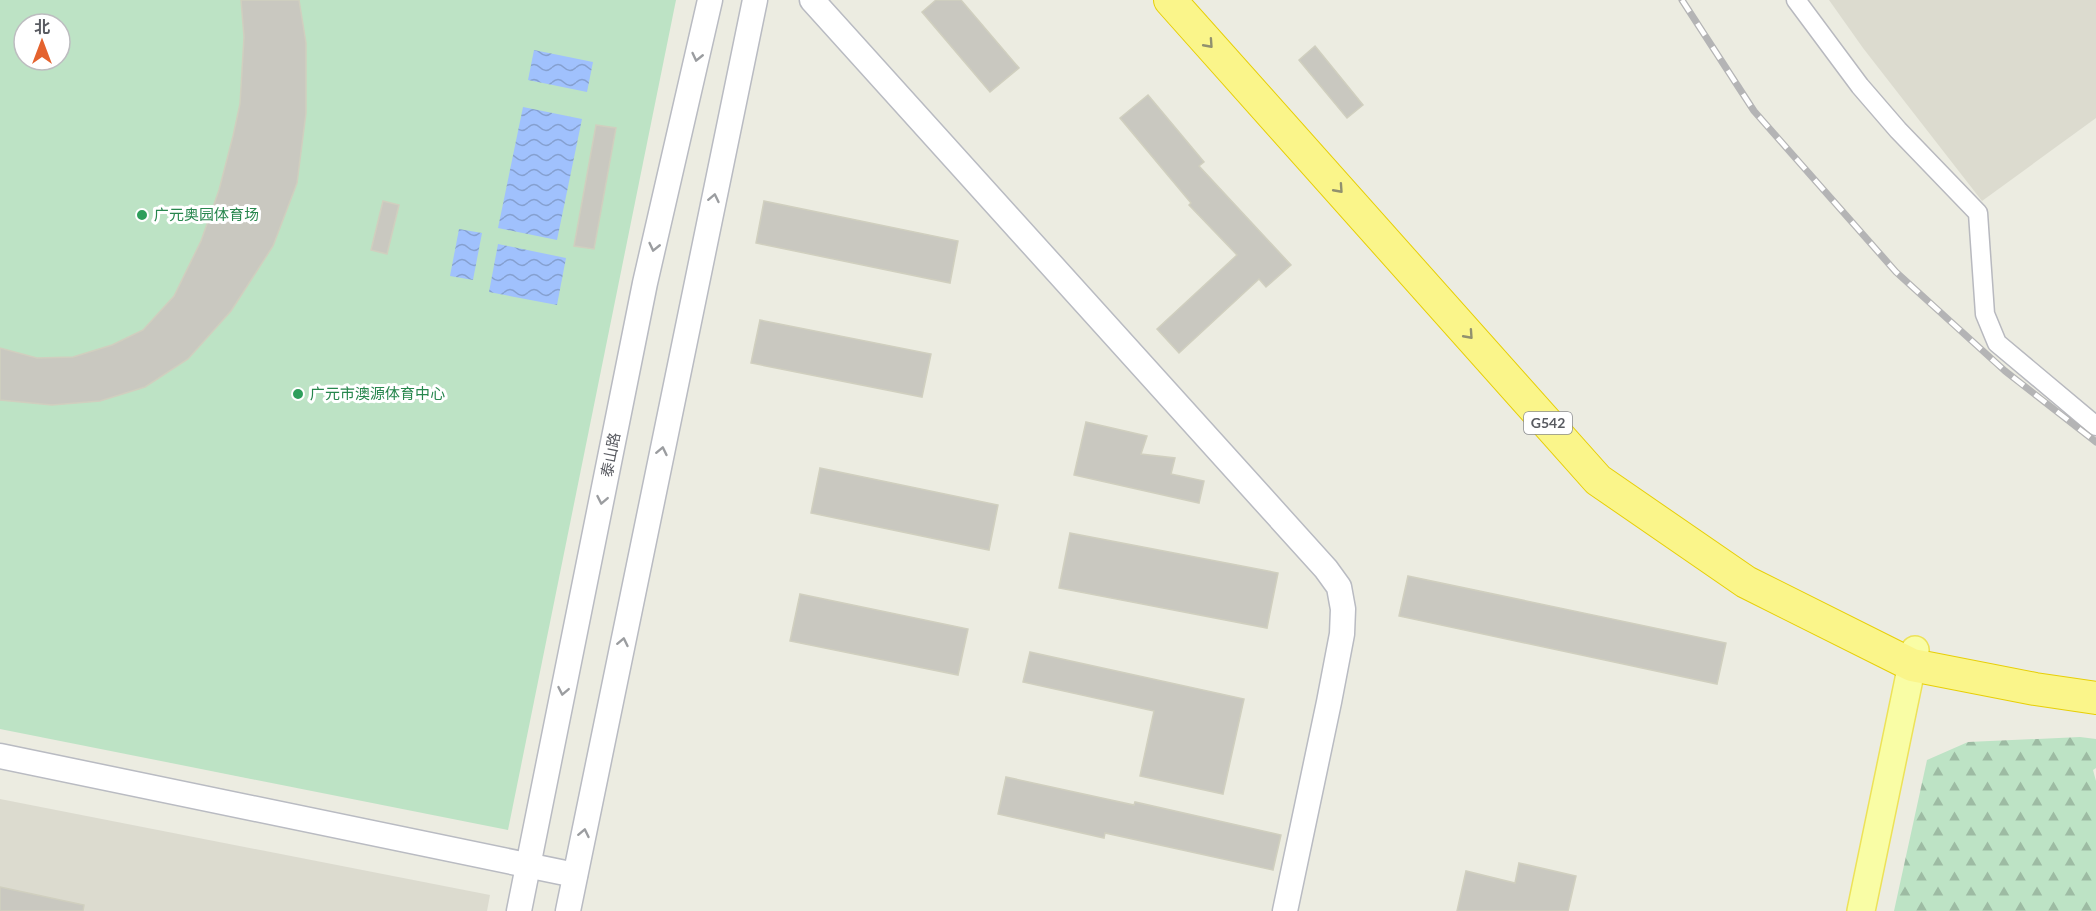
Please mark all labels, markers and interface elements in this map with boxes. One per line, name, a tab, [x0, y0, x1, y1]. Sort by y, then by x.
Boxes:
north arrow	[12, 12, 72, 72]
text: 北	[34, 17, 50, 36]
one-way arrow	[1202, 37, 1213, 47]
one-way arrow	[692, 52, 705, 62]
one-way arrow	[1332, 182, 1343, 193]
one-way arrow	[707, 194, 720, 204]
place label: 广元奥园体育场	[154, 205, 259, 223]
marker: 广元奥园体育场	[135, 208, 149, 222]
one-way arrow	[648, 242, 661, 252]
one-way arrow	[1462, 328, 1473, 338]
place label: 广元市澳源体育中心	[310, 384, 445, 402]
marker: 广元市澳源体育中心	[291, 387, 305, 401]
road number: G542	[1524, 412, 1572, 434]
street label: 泰山路	[597, 431, 623, 479]
one-way arrow	[655, 446, 668, 456]
one-way arrow	[596, 494, 609, 504]
one-way arrow	[616, 637, 629, 647]
one-way arrow	[557, 686, 570, 696]
one-way arrow	[577, 828, 590, 838]

